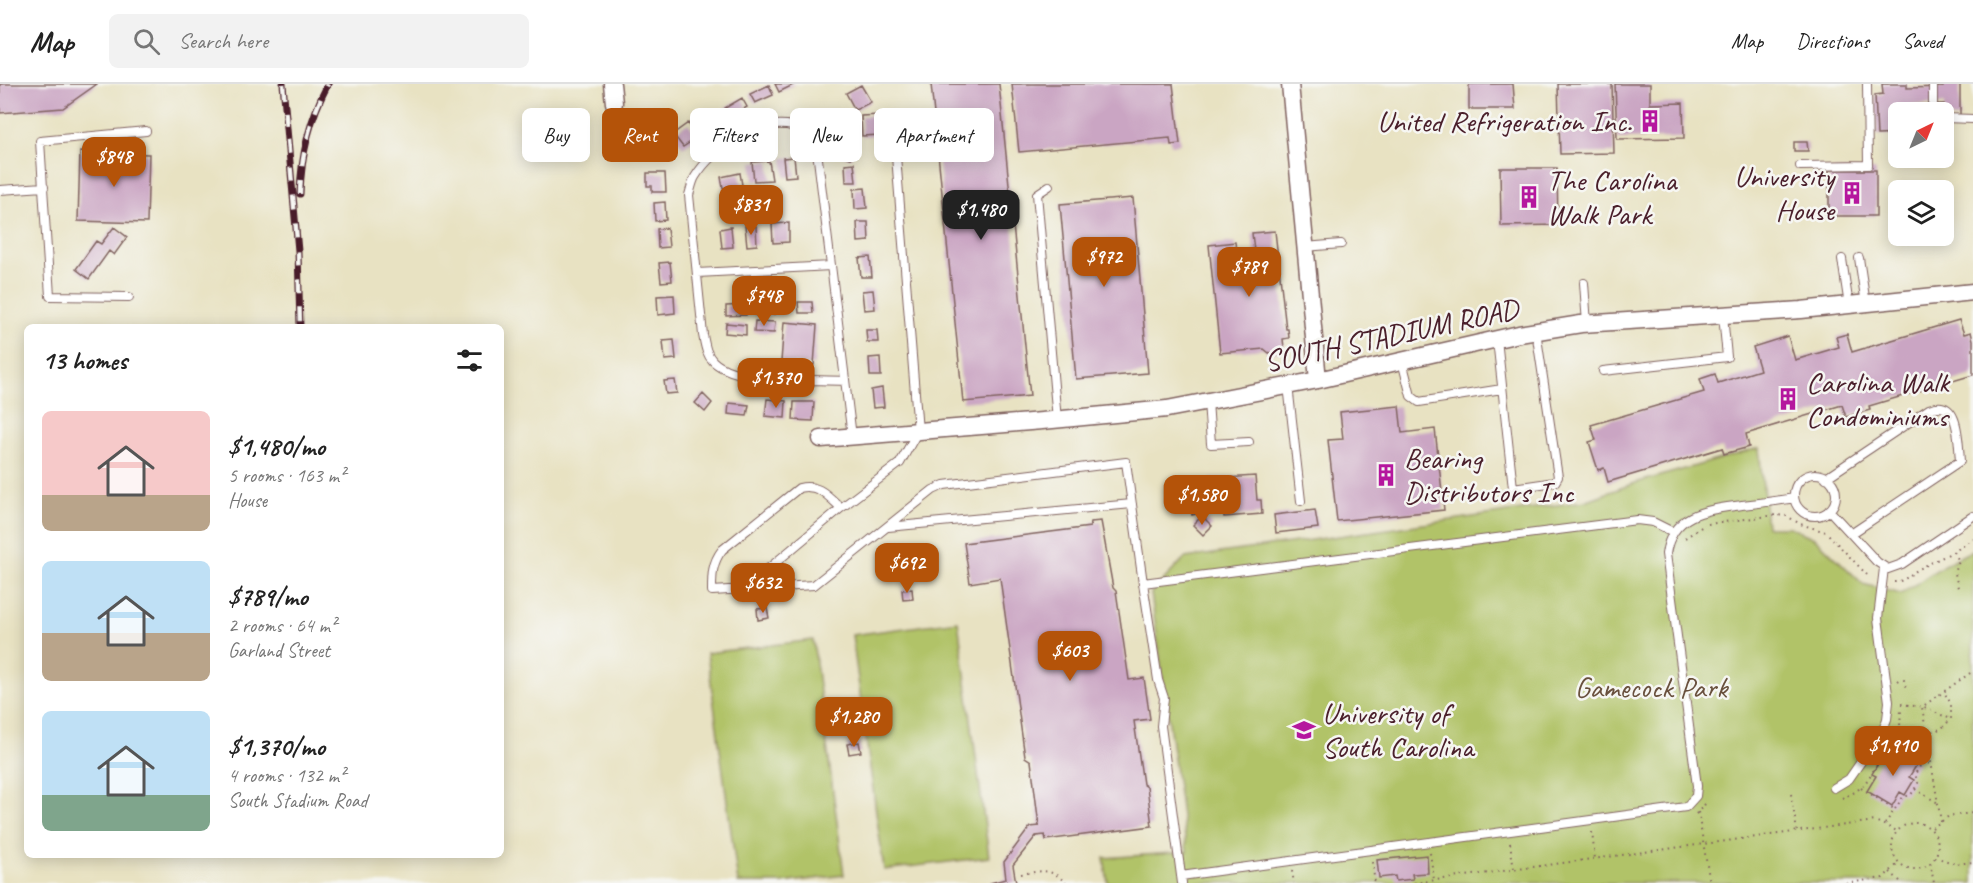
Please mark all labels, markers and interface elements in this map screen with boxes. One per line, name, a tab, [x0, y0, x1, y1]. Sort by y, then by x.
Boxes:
search box	[109, 14, 529, 68]
text: Map	[30, 24, 73, 59]
icon: search	[130, 25, 163, 58]
text: Search here	[178, 27, 268, 55]
text: Map	[1731, 28, 1763, 54]
text: Directions	[1796, 28, 1869, 54]
text: Saved	[1902, 28, 1943, 54]
place label: United Refrigeration Inc.	[1377, 102, 1632, 140]
north arrow	[1888, 102, 1954, 168]
map controls	[1888, 102, 1954, 246]
chip: Buy	[522, 108, 590, 162]
chip: Rent	[602, 108, 678, 162]
chip: Filters	[690, 108, 778, 162]
chip: New	[790, 108, 862, 162]
chip: Apartment	[874, 108, 994, 162]
building icon: United Refrigeration Inc.	[1637, 108, 1663, 134]
pin: $848	[78, 137, 150, 188]
text: $848	[96, 144, 132, 169]
place label: University House	[1734, 157, 1837, 229]
place label: The Carolina Walk Park	[1547, 161, 1678, 233]
building icon: University House	[1839, 180, 1865, 206]
button: layers	[1888, 180, 1954, 246]
building icon: The Carolina Walk Park	[1516, 184, 1542, 210]
pin: $831	[715, 185, 787, 236]
pin: $1,480	[932, 190, 1030, 241]
text: $831	[733, 192, 769, 217]
text: $1,480	[957, 197, 1005, 222]
pin: $972	[1068, 237, 1140, 288]
text: $972	[1086, 244, 1122, 269]
pin: $789	[1213, 247, 1285, 298]
text: $789	[1231, 254, 1267, 279]
pin: $748	[728, 276, 800, 327]
text: $748	[746, 283, 782, 308]
street label: SOUTH STADIUM ROAD	[1261, 289, 1524, 380]
text: 13 homes	[42, 344, 127, 377]
icon: filters	[453, 344, 486, 377]
pin: $1,370	[727, 358, 825, 409]
place label: Carolina Walk Condominiums	[1806, 363, 1951, 435]
text: $1,370	[752, 365, 800, 390]
building icon: Carolina Walk Condominiums	[1775, 386, 1801, 412]
text: $1,480/mo	[228, 430, 325, 463]
icon: home	[90, 435, 162, 507]
place label: Bearing Distributors Inc	[1404, 439, 1574, 511]
building icon: Bearing Distributors Inc	[1373, 462, 1399, 488]
text: 5 rooms · 163 m²	[228, 463, 345, 488]
pin: $1,580	[1153, 475, 1251, 526]
text: $1,580	[1178, 482, 1226, 507]
text: House	[228, 488, 267, 513]
pin: $692	[871, 543, 943, 594]
text: $692	[889, 550, 925, 575]
pin: $632	[727, 563, 799, 614]
text: $632	[745, 570, 781, 595]
text: $789/mo	[228, 580, 308, 613]
icon: home	[90, 585, 162, 657]
text: 2 rooms · 64 m²	[228, 613, 336, 638]
pin: $603	[1034, 631, 1106, 682]
text: Garland Street	[228, 638, 330, 663]
text: $603	[1052, 638, 1088, 663]
park label: Gamecock Park	[1575, 668, 1729, 706]
place label: University of South Carolina	[1322, 694, 1476, 766]
pin: $1,280	[805, 697, 903, 748]
text: $1,280	[830, 704, 878, 729]
school or university icon: University of South Carolina	[1291, 717, 1317, 743]
pin: $1,910	[1844, 726, 1942, 777]
text: $1,370/mo	[228, 730, 325, 763]
text: $1,910	[1869, 733, 1917, 758]
icon: home	[90, 735, 162, 807]
text: 4 rooms · 132 m²	[228, 763, 345, 788]
text: South Stadium Road	[228, 788, 367, 813]

